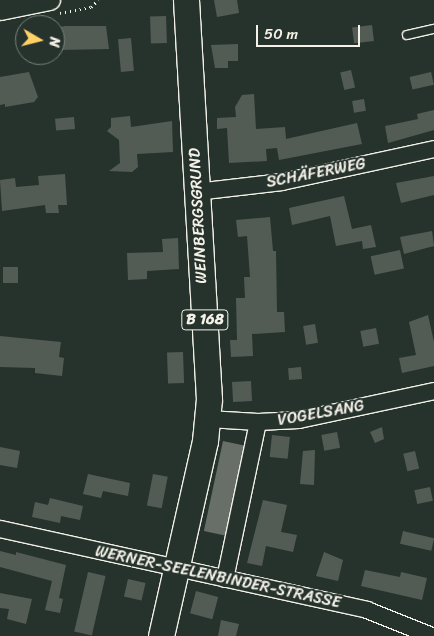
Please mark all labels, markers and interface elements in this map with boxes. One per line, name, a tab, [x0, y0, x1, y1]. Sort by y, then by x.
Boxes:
north arrow	[15, 15, 65, 65]
scale bar	[259, 15, 363, 47]
text: 50 m	[264, 21, 298, 47]
text: N	[41, 35, 67, 49]
street label: WEINBERGSGRUND	[185, 148, 211, 284]
street label: SCHÄFERWEG	[265, 154, 367, 192]
road number: B 168	[181, 308, 229, 332]
street label: VOGELSANG	[276, 396, 366, 430]
street label: WERNER-SEELENBINDER-STRASSE	[94, 542, 342, 612]

